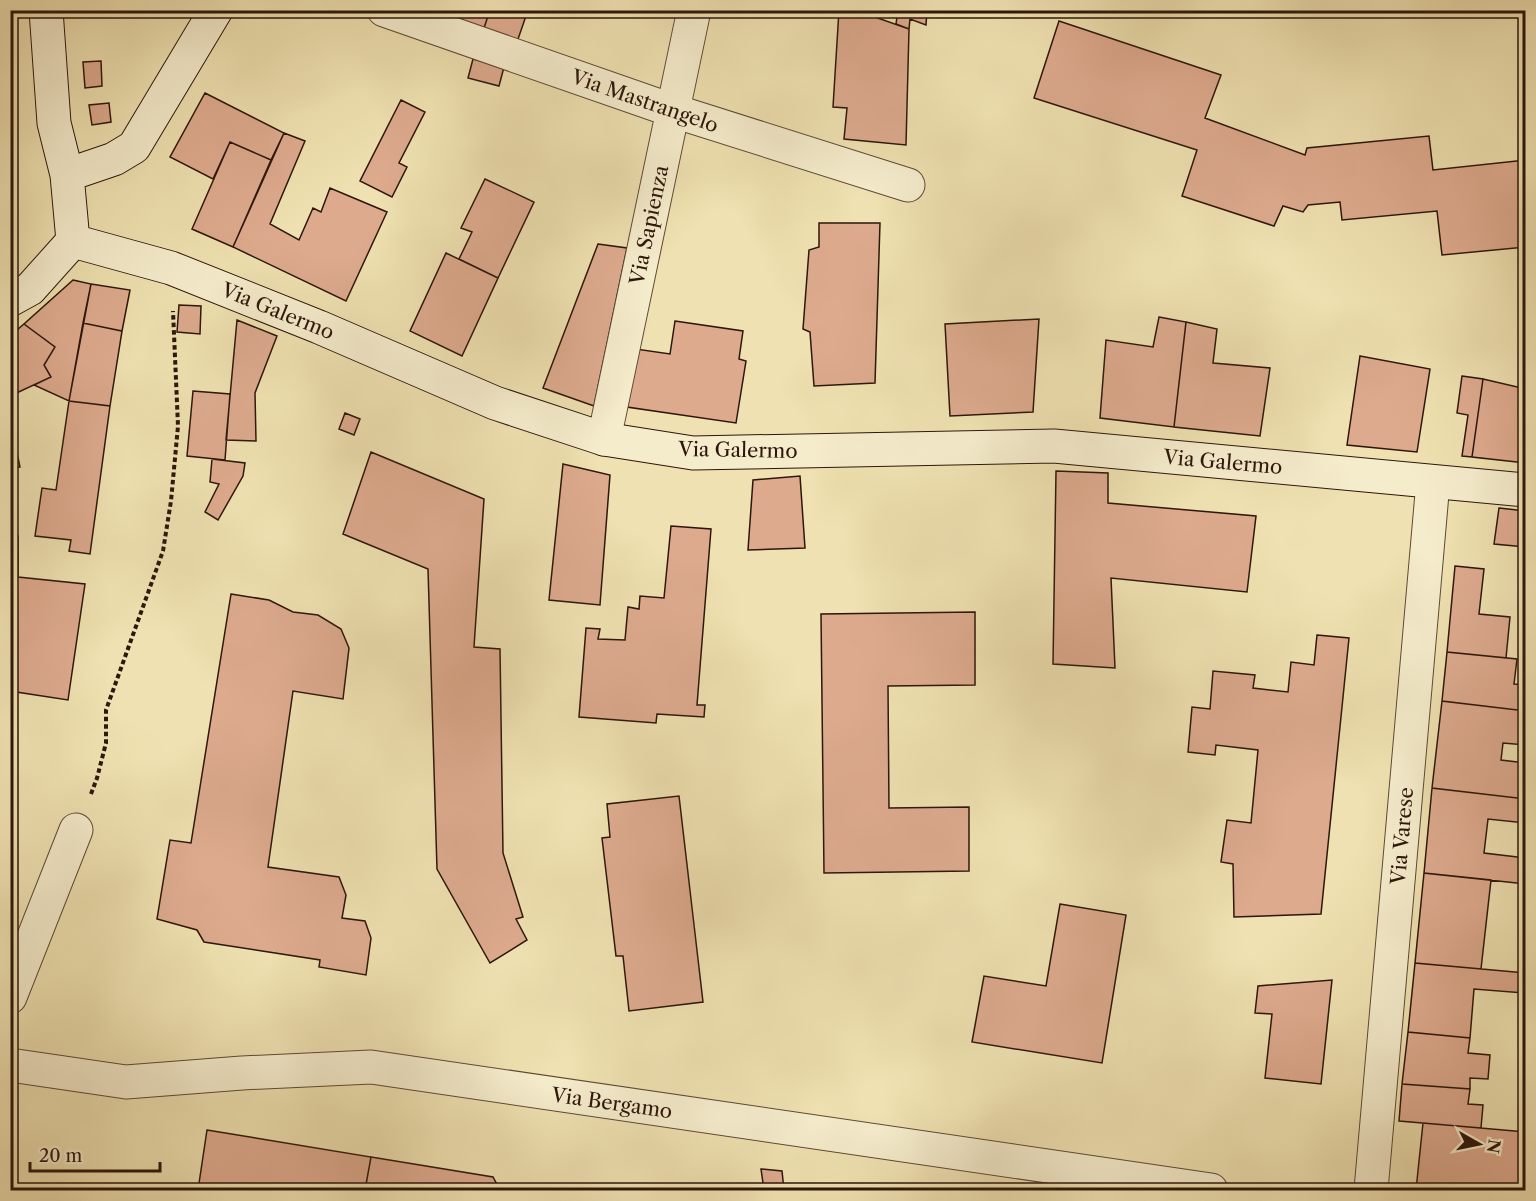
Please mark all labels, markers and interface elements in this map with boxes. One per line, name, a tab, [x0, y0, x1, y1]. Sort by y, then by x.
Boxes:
street label: Via Mastrangelo	[567, 64, 722, 137]
street label: Via Sapienza	[624, 163, 673, 288]
street label: Via Galermo	[217, 277, 338, 344]
street label: Via Galermo	[677, 437, 798, 463]
street label: Via Galermo	[1162, 445, 1283, 479]
street label: Via Varese	[1386, 786, 1418, 887]
street label: Via Bergamo	[549, 1083, 674, 1123]
north arrow	[1449, 1114, 1509, 1174]
scale bar	[30, 1135, 160, 1173]
text: N	[1483, 1138, 1505, 1155]
text: 20 m	[39, 1145, 83, 1167]

